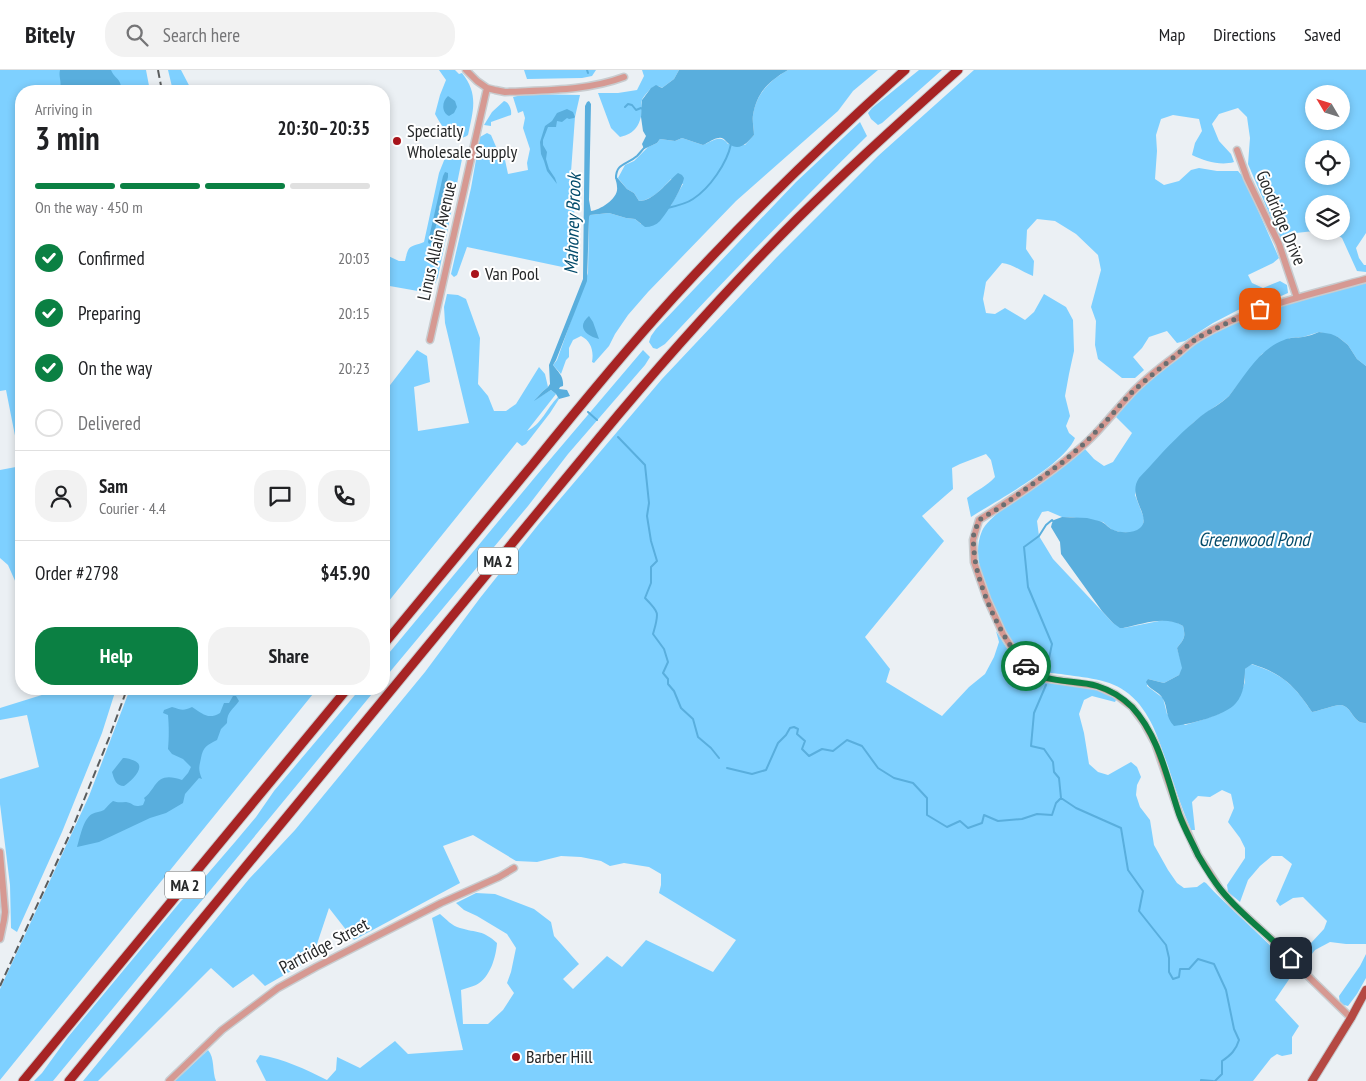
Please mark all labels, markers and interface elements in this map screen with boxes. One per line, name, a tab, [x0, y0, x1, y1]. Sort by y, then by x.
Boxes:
search box	[105, 12, 455, 57]
text: Bitely	[25, 19, 75, 50]
icon: search	[123, 21, 151, 49]
text: Search here	[163, 23, 240, 47]
text: Map	[1159, 23, 1185, 46]
text: Directions	[1213, 23, 1276, 46]
text: Saved	[1304, 23, 1341, 46]
north arrow	[1305, 85, 1350, 130]
map controls	[1305, 85, 1350, 240]
text: Arriving in	[35, 99, 92, 119]
text: 20:30–20:35	[277, 116, 370, 140]
text: 3 min	[35, 117, 100, 159]
place label: Speciatly Wholesale Supply	[407, 119, 518, 163]
marker: Speciatly Wholesale Supply	[391, 135, 403, 147]
button: locate	[1305, 140, 1350, 185]
street label: Goodridge Drive	[1251, 167, 1312, 269]
water label: Mahoney Brook	[558, 171, 586, 275]
street label: Linus Allain Avenue	[412, 179, 461, 303]
button: layers	[1305, 195, 1350, 240]
text: On the way · 450 m	[35, 197, 143, 217]
icon: check	[35, 244, 63, 272]
text: Confirmed	[78, 246, 145, 270]
text: 20:03	[338, 248, 370, 268]
place label: Van Pool	[484, 262, 540, 285]
marker: Van Pool	[469, 268, 481, 280]
pin	[1239, 288, 1281, 330]
icon: bag	[1246, 295, 1274, 323]
icon: check	[35, 299, 63, 327]
text: Preparing	[78, 301, 141, 325]
text: 20:15	[338, 303, 370, 323]
icon: check	[35, 354, 63, 382]
text: On the way	[78, 356, 152, 380]
text: 20:23	[338, 358, 370, 378]
text: Delivered	[78, 411, 141, 435]
button: person	[35, 470, 87, 522]
button: chat	[254, 470, 306, 522]
button: phone	[318, 470, 370, 522]
text: Sam	[99, 474, 128, 498]
text: Courier · 4.4	[99, 498, 166, 518]
water label: Greenwood Pond	[1199, 527, 1312, 551]
road number: MA 2	[478, 548, 518, 574]
text: Order #2798	[35, 561, 119, 585]
text: $45.90	[321, 561, 370, 585]
button: Help	[35, 627, 198, 685]
button: Share	[208, 627, 370, 685]
courier	[1001, 641, 1051, 691]
icon: car	[1012, 652, 1040, 680]
road number: MA 2	[165, 872, 205, 898]
street label: Partridge Street	[275, 912, 372, 979]
pin	[1270, 937, 1312, 979]
icon: home	[1277, 944, 1305, 972]
place label: Barber Hill	[526, 1045, 593, 1068]
marker: Barber Hill	[510, 1051, 522, 1063]

